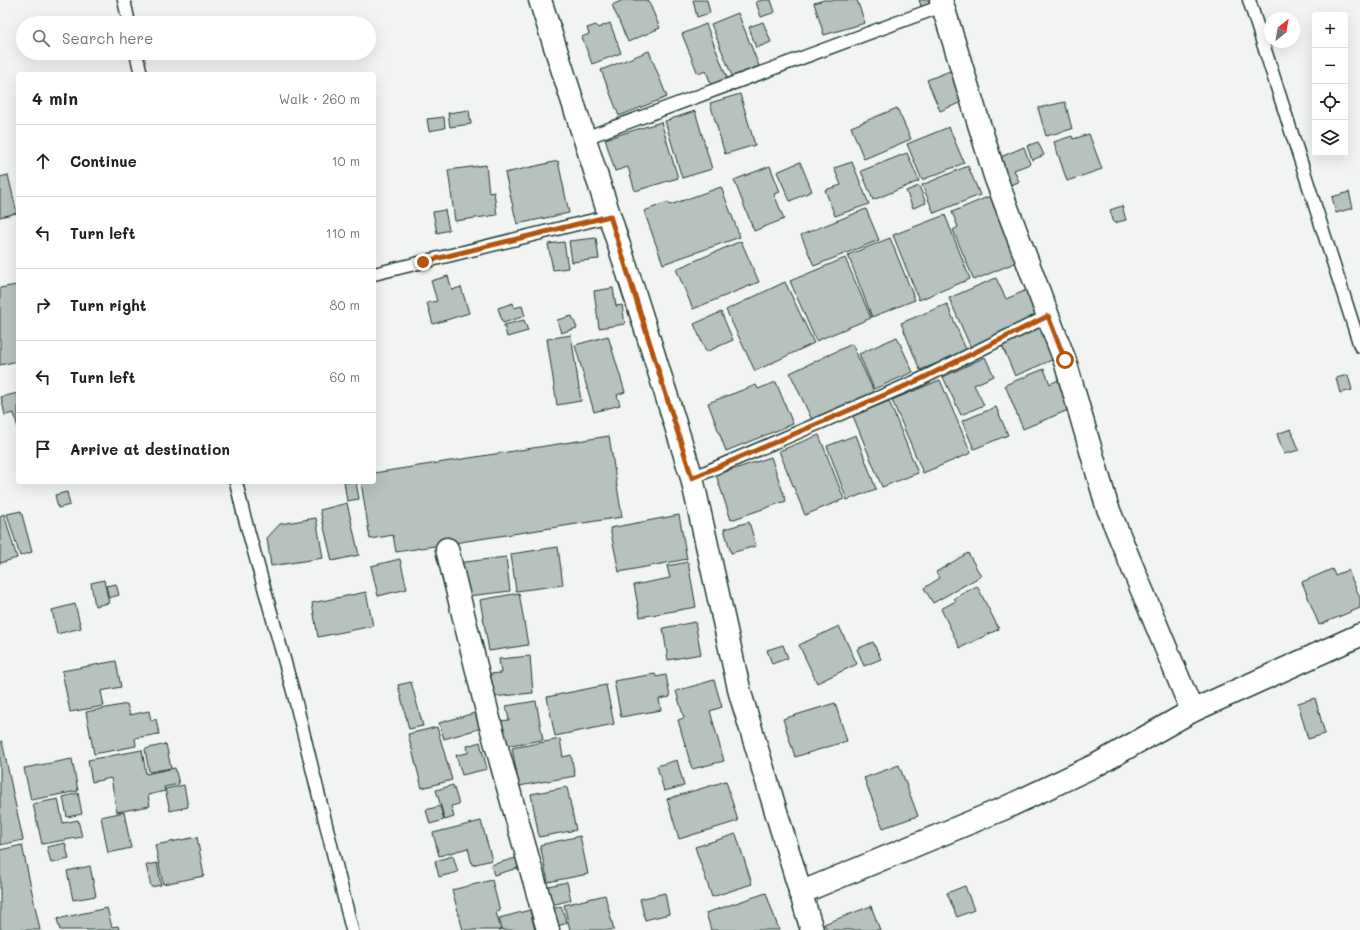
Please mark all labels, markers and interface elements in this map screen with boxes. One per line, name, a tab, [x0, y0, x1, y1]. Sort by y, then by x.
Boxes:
north arrow	[1264, 12, 1300, 48]
map controls	[1312, 12, 1348, 156]
button: +	[1312, 12, 1348, 48]
search box	[16, 16, 376, 60]
icon: search	[30, 27, 52, 49]
text: Search here	[62, 28, 153, 48]
button: −	[1312, 48, 1348, 84]
button: locate	[1312, 84, 1348, 120]
text: 4 min	[32, 87, 78, 109]
text: Walk · 260 m	[279, 90, 360, 107]
button: layers	[1312, 120, 1348, 156]
icon: ahead	[32, 150, 54, 172]
text: Continue	[70, 151, 137, 171]
text: 10 m	[332, 152, 360, 169]
icon: left	[32, 222, 54, 244]
text: Turn left	[70, 223, 135, 243]
text: 110 m	[326, 224, 360, 241]
route end	[414, 253, 432, 271]
icon: right	[32, 294, 54, 316]
text: Turn right	[70, 295, 147, 315]
text: 80 m	[330, 296, 360, 313]
route start	[1056, 351, 1074, 369]
icon: left	[32, 366, 54, 388]
text: Turn left	[70, 367, 135, 387]
text: 60 m	[330, 368, 360, 385]
icon: arrive	[32, 438, 54, 460]
text: Arrive at destination	[70, 439, 230, 459]

